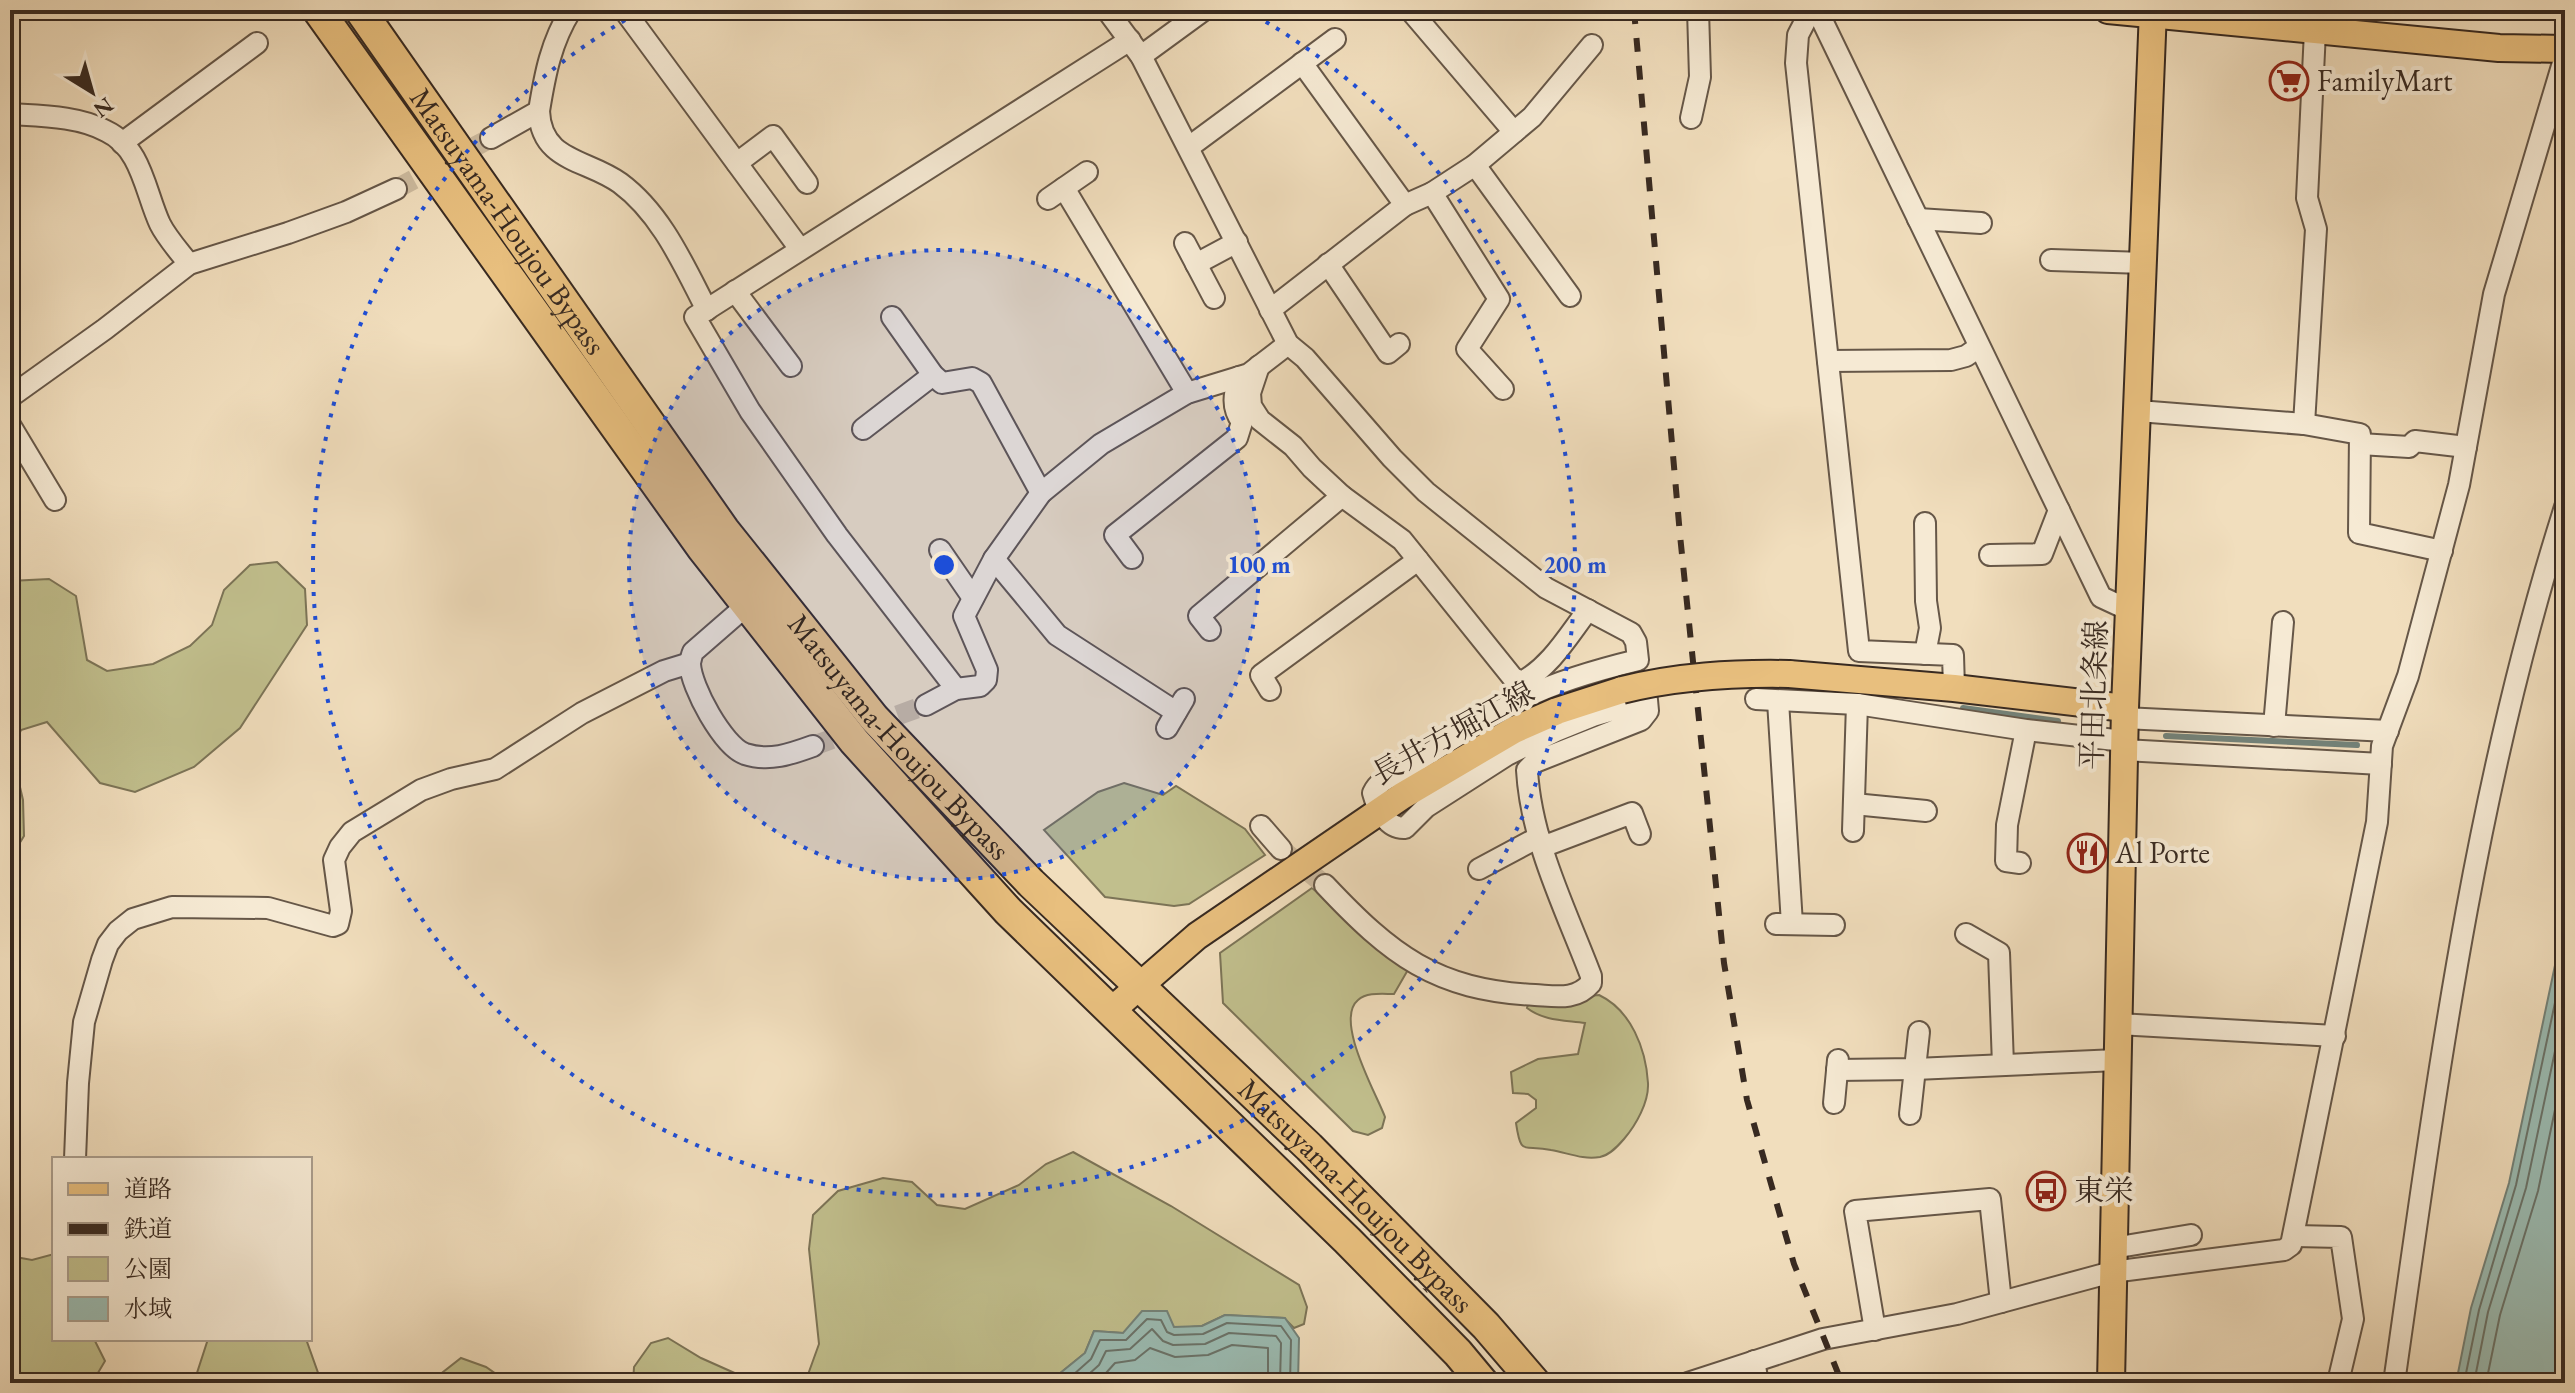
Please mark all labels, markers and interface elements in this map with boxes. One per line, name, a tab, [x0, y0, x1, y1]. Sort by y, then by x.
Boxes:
north arrow	[52, 52, 132, 132]
supermarket icon: FamilyMart	[2268, 60, 2310, 102]
place label: FamilyMart	[2317, 61, 2453, 100]
street label: Matsuyama-Houjou Bypass	[401, 80, 615, 362]
text: N	[88, 91, 120, 125]
text: 100 m	[1227, 549, 1291, 580]
text: 200 m	[1543, 549, 1607, 580]
centre of rings	[930, 551, 958, 579]
street label: Matsuyama-Houjou Bypass	[779, 606, 1019, 868]
street label: 平田北条線	[2071, 619, 2116, 771]
street label: 長井方堀江線	[1365, 672, 1541, 793]
restaurant icon: Al Porte	[2066, 832, 2108, 874]
place label: Al Porte	[2114, 833, 2210, 872]
street label: Matsuyama-Houjou Bypass	[1230, 1070, 1482, 1321]
legend	[52, 1157, 312, 1341]
bus stop icon: 東栄	[2025, 1170, 2067, 1212]
place label: 東栄	[2074, 1171, 2134, 1210]
text: 道路	[124, 1173, 172, 1204]
text: 鉄道	[124, 1213, 172, 1244]
text: 公園	[124, 1253, 172, 1284]
text: 水域	[124, 1293, 172, 1324]

